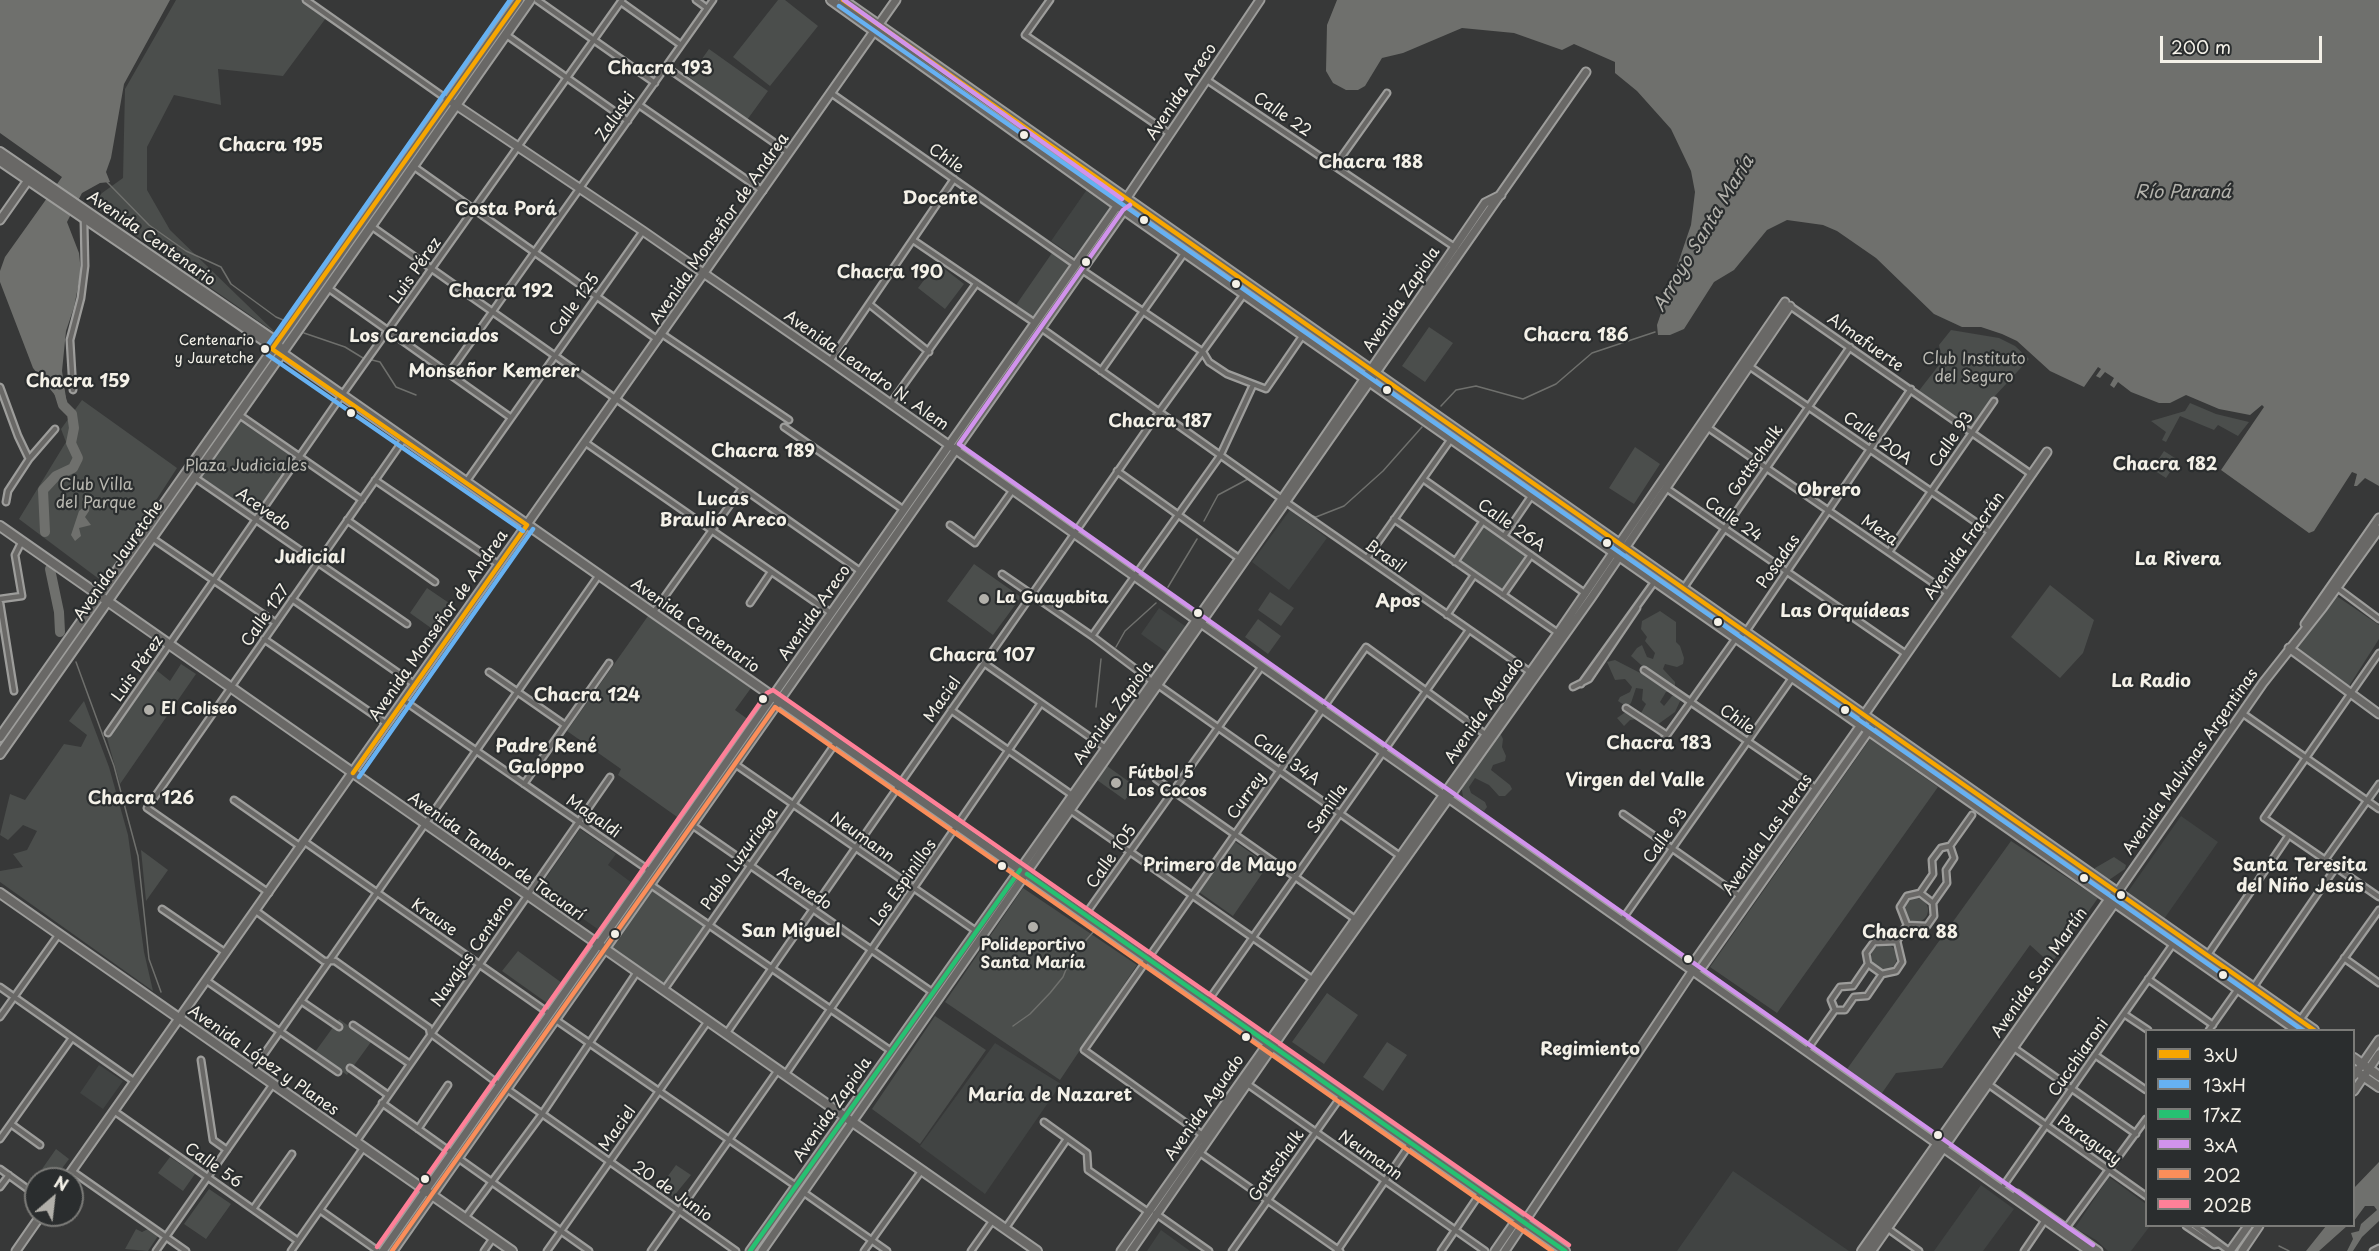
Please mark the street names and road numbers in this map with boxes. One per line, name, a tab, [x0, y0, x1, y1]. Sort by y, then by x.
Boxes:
street label: Avenida Areco	[1143, 40, 1221, 144]
street label: Zaluski	[592, 89, 640, 145]
street label: Calle 22	[1249, 89, 1315, 141]
street label: Avenida Monseñor de Andrea	[647, 130, 793, 328]
street label: Chile	[925, 140, 967, 178]
street label: Avenida Centenario	[83, 187, 219, 291]
street label: Luis Pérez	[386, 234, 446, 308]
street label: Avenida Zapiola	[1360, 243, 1444, 357]
street label: Calle 125	[546, 270, 604, 340]
street label: Avenida Leandro N. Alem	[780, 307, 952, 435]
street label: Almafuerte	[1823, 310, 1907, 376]
street label: Calle 20A	[1839, 408, 1915, 470]
street label: Calle 93	[1926, 408, 1978, 472]
street label: Gottschalk	[1724, 421, 1788, 501]
street label: Acevedo	[232, 484, 294, 536]
street label: Avenida Fracrán	[1921, 489, 2009, 603]
street label: Calle 24	[1701, 493, 1765, 547]
street label: Calle 26A	[1473, 496, 1549, 556]
street label: Avenida Jauretche	[70, 497, 168, 625]
street label: Meza	[1857, 512, 1901, 550]
street label: Avenida Monseñor de Andrea	[366, 527, 512, 725]
street label: Posadas	[1753, 531, 1805, 593]
street label: Brasil	[1361, 536, 1409, 578]
street label: Avenida Areco	[775, 562, 855, 664]
street label: Avenida Centenario	[627, 574, 763, 678]
street label: Calle 127	[238, 581, 294, 651]
street label: Luis Pérez	[108, 632, 168, 706]
street label: Avenida Aguado	[1441, 654, 1529, 768]
street label: Avenida Zapiola	[1070, 657, 1158, 769]
street label: Avenida Malvinas Argentinas	[2119, 665, 2263, 859]
street label: Maciel	[921, 674, 965, 726]
street label: Chile	[1716, 701, 1758, 739]
street label: Calle 34A	[1249, 730, 1323, 790]
street label: Currey	[1224, 769, 1270, 823]
street label: Avenida Las Heras	[1719, 771, 1817, 899]
street label: Semilla	[1304, 780, 1352, 838]
street label: Avenida Tambor de Tacuarí	[404, 789, 588, 925]
street label: Magaldi	[562, 791, 624, 843]
street label: Pablo Luzuriaga	[698, 804, 782, 914]
street label: Calle 93	[1640, 804, 1692, 868]
street label: Neumann	[826, 809, 898, 867]
street label: Calle 105	[1083, 822, 1141, 892]
street label: Los Espinillos	[867, 836, 941, 930]
street label: Acevedo	[773, 863, 835, 915]
street label: Navajas Centeno	[428, 893, 518, 1011]
street label: Krause	[407, 895, 461, 941]
street label: Avenida San Martín	[1988, 904, 2092, 1042]
street label: Avenida López y Planes	[184, 1002, 342, 1120]
street label: Cucchiaroni	[2045, 1015, 2113, 1101]
street label: Avenida Aguado	[1161, 1051, 1249, 1165]
street label: Avenida Zapiola	[790, 1054, 876, 1166]
street label: Maciel	[596, 1103, 640, 1155]
street label: Paraguay	[2053, 1112, 2125, 1170]
street label: Gottschalk	[1245, 1126, 1309, 1206]
street label: Neumann	[1334, 1127, 1406, 1185]
street label: Calle 56	[181, 1139, 245, 1193]
street label: 20 de Junio	[628, 1158, 716, 1226]

